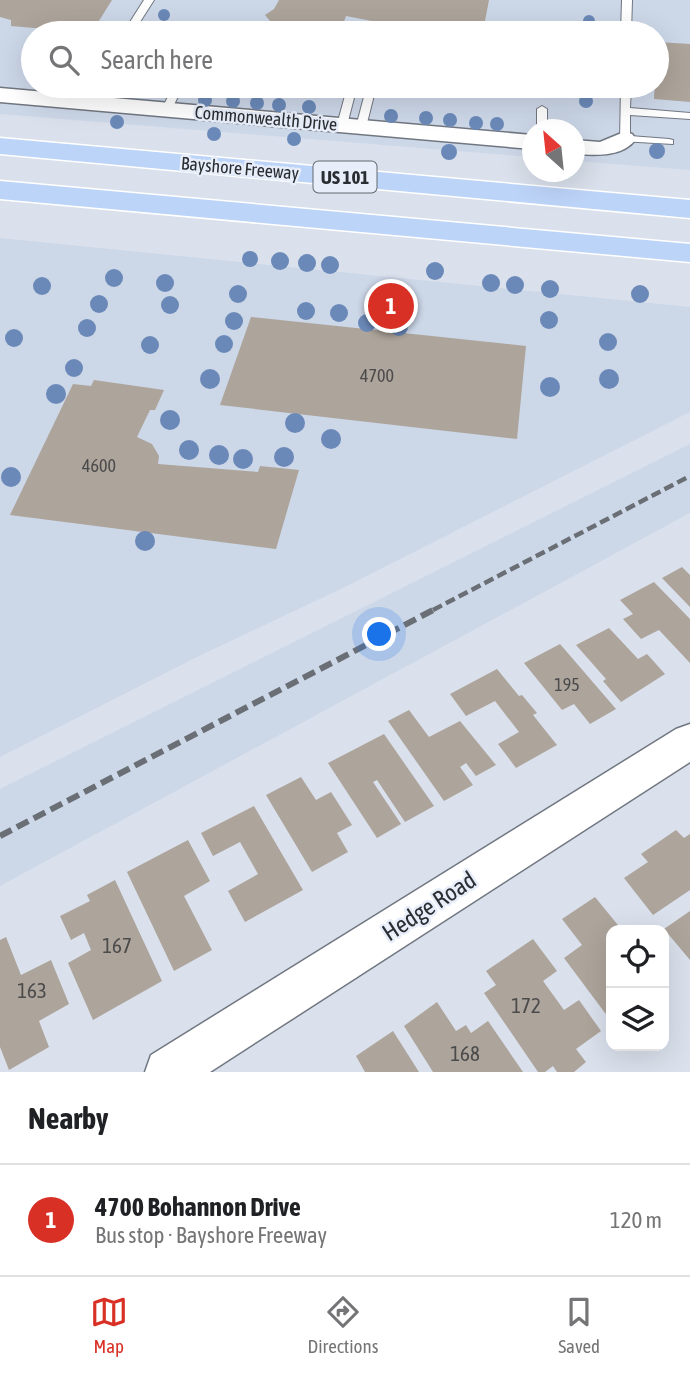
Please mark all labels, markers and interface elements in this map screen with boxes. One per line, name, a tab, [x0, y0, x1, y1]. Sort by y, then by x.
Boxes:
search box	[21, 21, 669, 98]
icon: search	[45, 41, 83, 79]
text: Search here	[101, 45, 213, 75]
street label: Commonwealth Drive	[194, 101, 338, 135]
north arrow	[522, 119, 585, 182]
street label: Bayshore Freeway	[180, 152, 300, 184]
road number: US 101	[314, 162, 376, 192]
pin: 1	[368, 280, 414, 332]
house number: 4700	[360, 365, 394, 386]
house number: 4600	[82, 455, 116, 476]
your location	[362, 617, 396, 651]
house number: 195	[554, 674, 580, 695]
street label: Hedge Road	[377, 866, 481, 946]
map controls	[606, 925, 669, 1051]
button: locate	[606, 925, 669, 988]
house number: 167	[102, 933, 132, 957]
house number: 163	[17, 978, 47, 1002]
button: layers	[606, 988, 669, 1051]
house number: 172	[511, 993, 541, 1017]
house number: 168	[450, 1041, 480, 1065]
text: Nearby	[28, 1101, 108, 1135]
text: 4700 Bohannon Drive	[95, 1192, 301, 1222]
text: 1	[46, 1207, 56, 1233]
text: 120 m	[610, 1207, 662, 1233]
text: Bus stop · Bayshore Freeway	[95, 1222, 327, 1248]
tab: Map	[90, 1293, 128, 1357]
tab: Directions	[308, 1293, 378, 1357]
tab: Saved	[558, 1293, 600, 1357]

